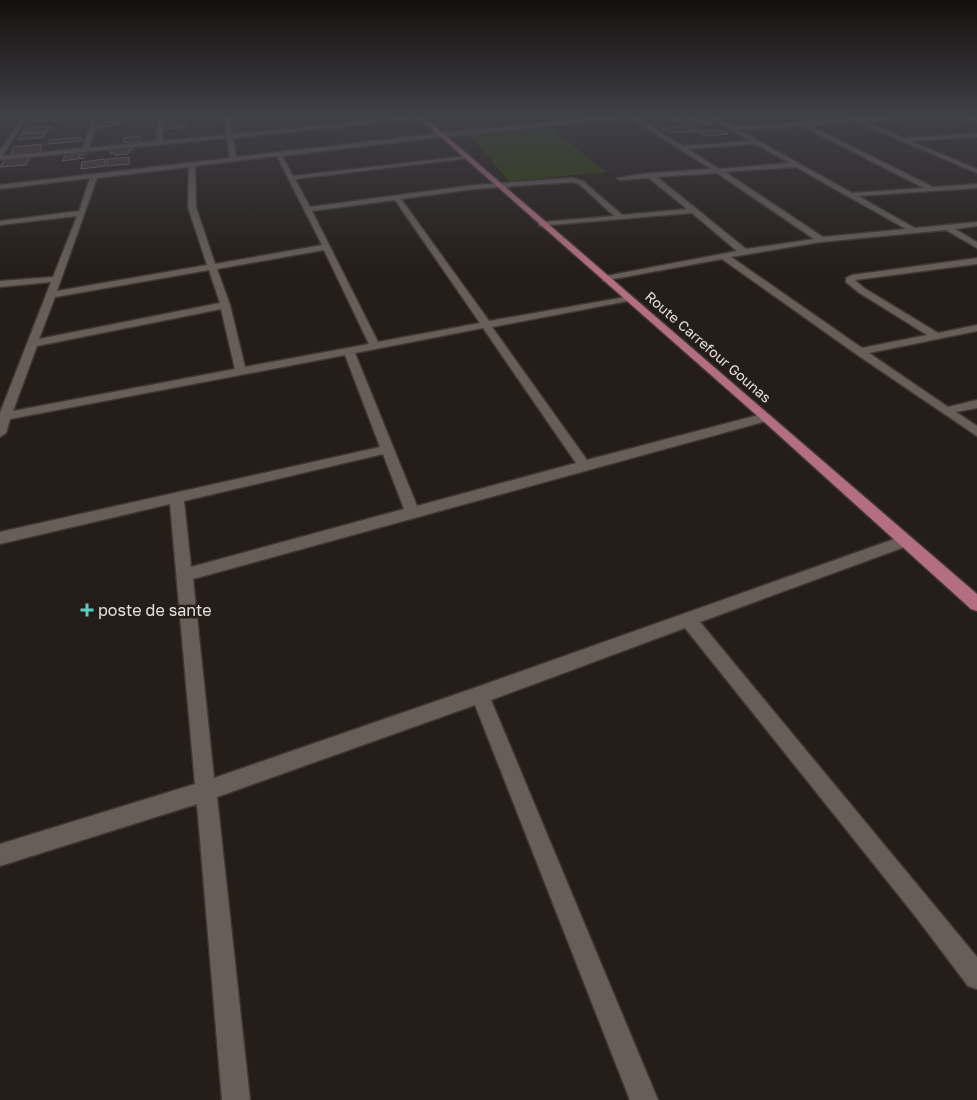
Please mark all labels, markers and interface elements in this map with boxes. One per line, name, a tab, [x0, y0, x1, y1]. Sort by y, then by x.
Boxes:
street label: Route Carrefour Gounas	[642, 287, 775, 406]
place label: poste de sante	[98, 600, 212, 620]
marker: poste de sante	[80, 603, 94, 617]

